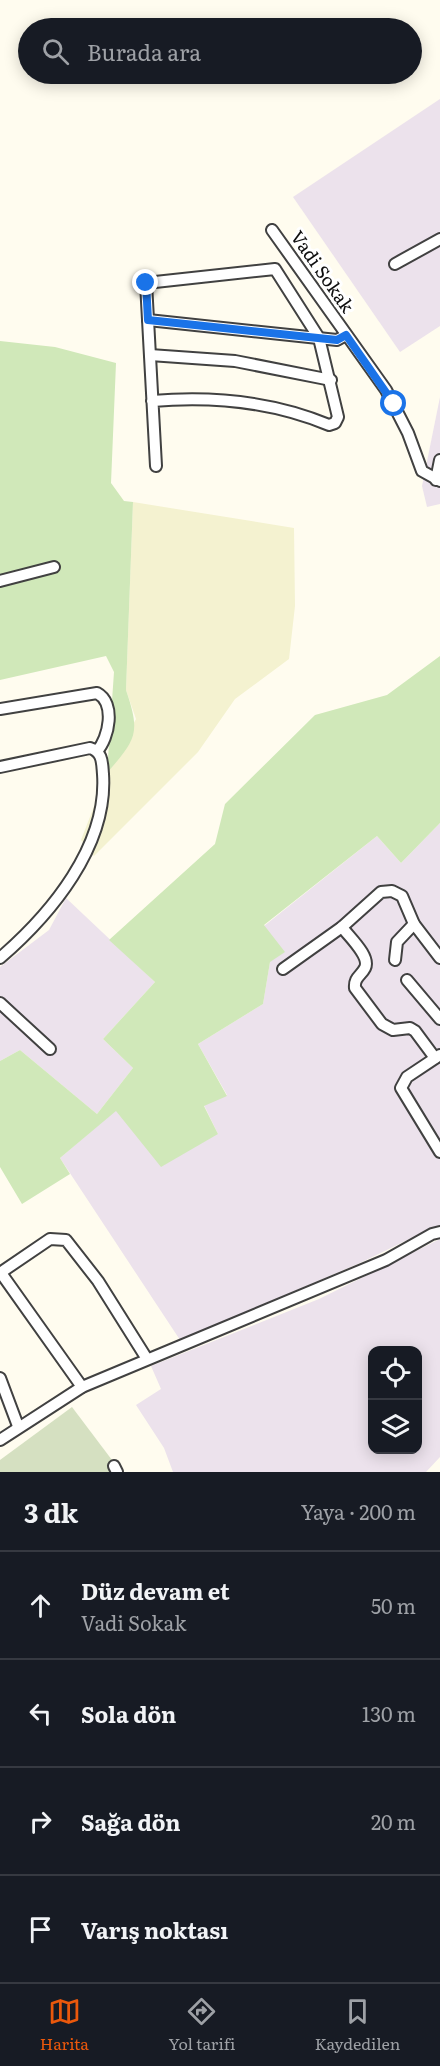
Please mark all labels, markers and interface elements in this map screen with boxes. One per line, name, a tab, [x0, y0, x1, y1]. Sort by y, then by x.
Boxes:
search box	[18, 18, 422, 84]
icon: search	[39, 35, 72, 68]
text: Burada ara	[87, 35, 201, 68]
street label: Vadi Sokak	[285, 225, 362, 319]
route end	[132, 269, 158, 295]
route start	[380, 390, 406, 416]
map controls	[368, 1346, 422, 1454]
button: locate	[368, 1346, 422, 1400]
button: layers	[368, 1400, 422, 1454]
text: 3 dk	[24, 1492, 78, 1531]
text: Yaya · 200 m	[301, 1496, 416, 1526]
text: Düz devam et	[81, 1574, 230, 1607]
icon: ahead	[24, 1589, 57, 1622]
text: 50 m	[371, 1590, 416, 1620]
text: Vadi Sokak	[81, 1607, 186, 1637]
icon: left	[24, 1697, 57, 1730]
text: Sola dön	[81, 1697, 176, 1730]
text: 130 m	[362, 1698, 416, 1728]
icon: right	[24, 1805, 57, 1838]
text: Sağa dön	[81, 1805, 181, 1838]
text: 20 m	[371, 1806, 416, 1836]
icon: arrive	[24, 1913, 57, 1946]
text: Varış noktası	[81, 1913, 228, 1946]
tab: Harita	[40, 1995, 89, 2055]
tab: Yol tarifi	[168, 1995, 235, 2055]
tab: Kaydedilen	[315, 1995, 400, 2055]

